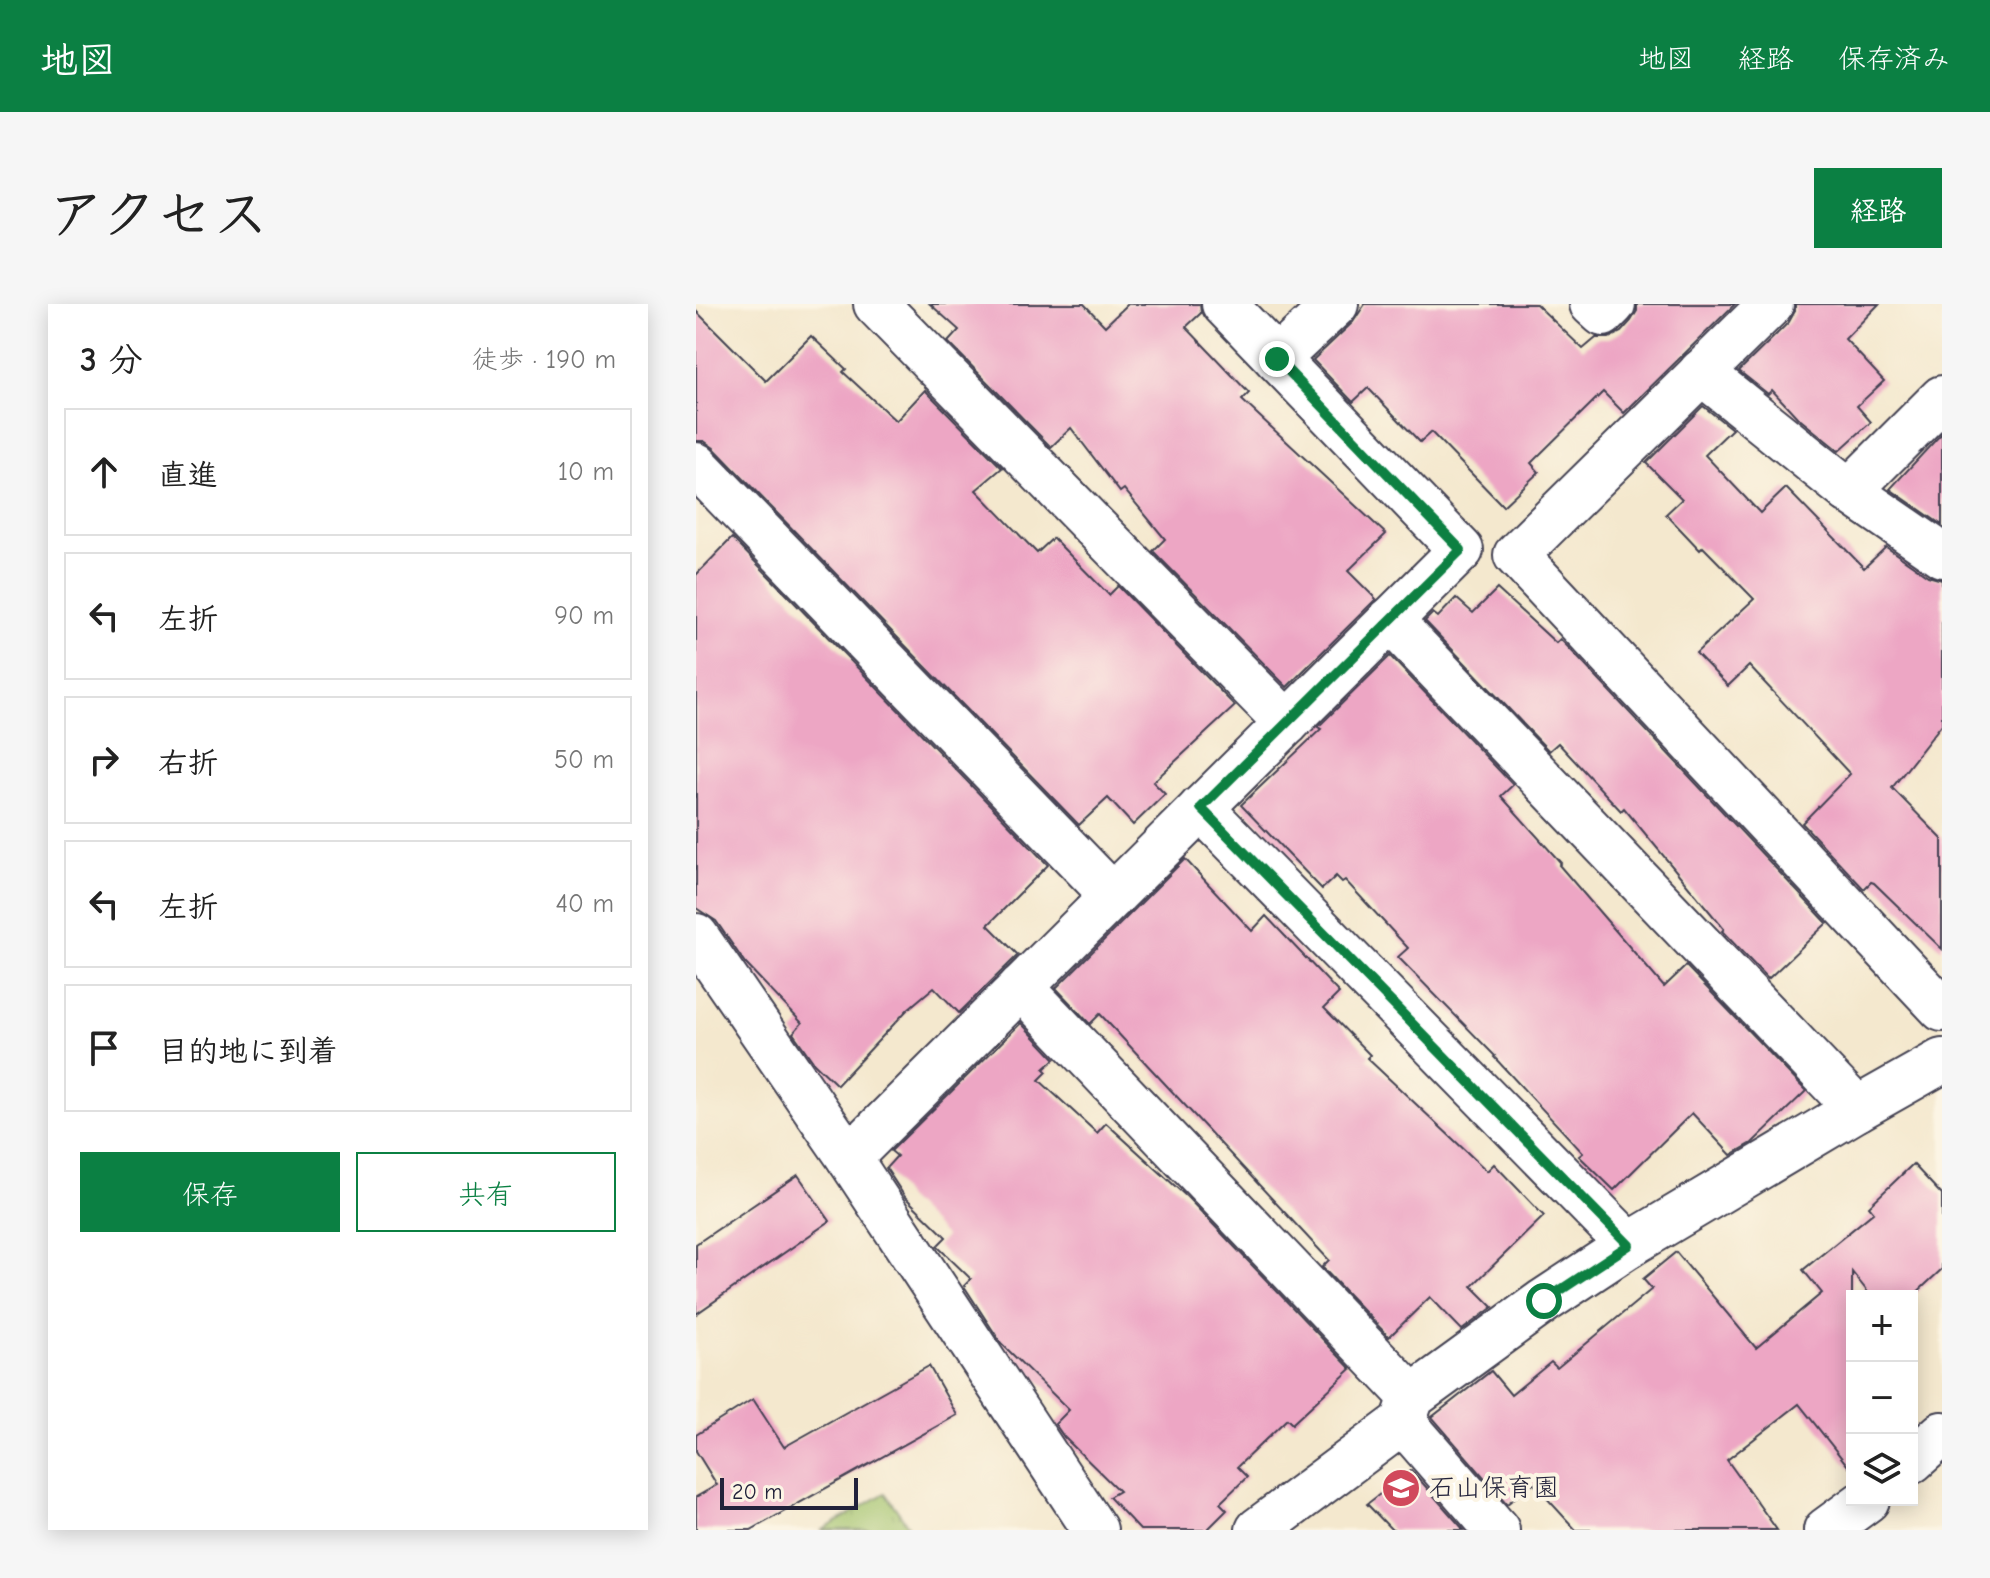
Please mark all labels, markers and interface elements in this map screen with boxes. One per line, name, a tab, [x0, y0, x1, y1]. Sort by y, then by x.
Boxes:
text: 地図	[40, 39, 116, 83]
text: 地図	[1638, 43, 1694, 75]
text: 経路	[1738, 43, 1794, 75]
text: 保存済み	[1838, 43, 1950, 75]
button: 経路	[1814, 168, 1942, 248]
text: アクセス	[48, 183, 269, 247]
text: 3 分	[80, 340, 143, 380]
route end	[1259, 341, 1295, 377]
text: 徒歩 · 190 m	[472, 345, 616, 375]
icon: ahead	[82, 450, 126, 494]
text: 10 m	[558, 457, 614, 487]
text: 直進	[158, 458, 218, 493]
icon: left	[82, 594, 126, 638]
text: 90 m	[554, 601, 614, 631]
text: 左折	[158, 602, 218, 637]
icon: right	[82, 738, 126, 782]
text: 50 m	[554, 745, 614, 775]
text: 右折	[158, 746, 218, 781]
icon: left	[82, 882, 126, 926]
text: 40 m	[555, 889, 614, 919]
text: 左折	[158, 890, 218, 925]
icon: arrive	[82, 1026, 126, 1070]
text: 目的地に到着	[158, 1034, 338, 1069]
button: 保存	[80, 1152, 340, 1232]
button: 共有	[356, 1152, 616, 1232]
route start	[1526, 1283, 1562, 1319]
map controls	[1846, 1290, 1918, 1506]
button: +	[1846, 1290, 1918, 1362]
button: −	[1846, 1362, 1918, 1434]
button: layers	[1846, 1434, 1918, 1506]
school or university icon: 石山保育園	[1380, 1467, 1422, 1509]
place label: 石山保育園	[1429, 1473, 1559, 1503]
scale bar	[720, 1474, 858, 1510]
text: 20 m	[732, 1479, 782, 1505]

